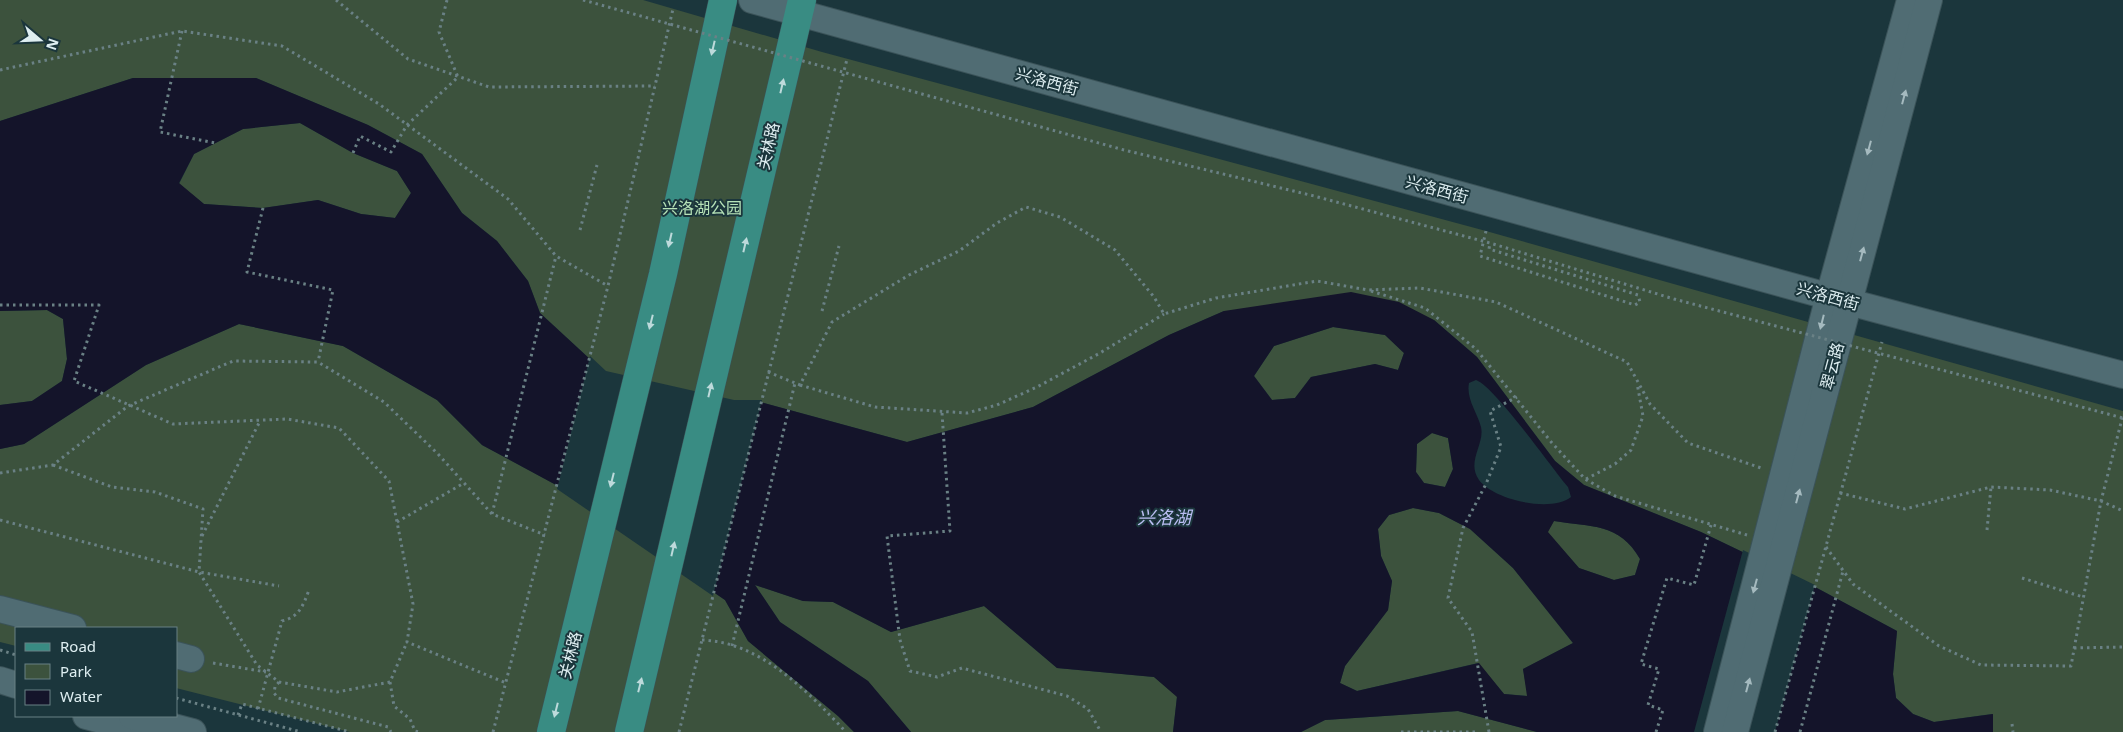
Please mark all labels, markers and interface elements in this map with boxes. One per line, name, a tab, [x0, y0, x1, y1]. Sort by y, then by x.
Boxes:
north arrow	[15, 15, 65, 65]
text: N	[42, 36, 64, 53]
one-way arrow	[709, 40, 717, 55]
street label: 兴洛西街	[1013, 62, 1081, 100]
one-way arrow	[778, 79, 786, 94]
one-way arrow	[1900, 89, 1908, 104]
street label: 关林路	[752, 120, 784, 172]
one-way arrow	[1865, 141, 1873, 156]
street label: 兴洛西街	[1403, 170, 1471, 208]
park label: 兴洛湖公园	[662, 197, 742, 219]
one-way arrow	[666, 233, 674, 248]
one-way arrow	[741, 237, 749, 252]
one-way arrow	[1858, 247, 1866, 262]
street label: 兴洛西街	[1794, 277, 1862, 315]
one-way arrow	[647, 314, 655, 329]
one-way arrow	[1818, 315, 1826, 330]
street label: 翠云路	[1815, 340, 1849, 392]
one-way arrow	[706, 383, 714, 398]
one-way arrow	[608, 472, 616, 487]
one-way arrow	[1794, 488, 1802, 503]
water label: 兴洛湖	[1137, 505, 1194, 529]
one-way arrow	[669, 541, 677, 556]
one-way arrow	[1751, 579, 1759, 594]
legend	[15, 627, 178, 717]
street label: 关林路	[554, 629, 586, 681]
text: Road	[60, 636, 96, 656]
text: Park	[60, 661, 92, 681]
one-way arrow	[636, 677, 644, 692]
one-way arrow	[1744, 677, 1752, 692]
text: Water	[60, 686, 102, 706]
one-way arrow	[552, 703, 560, 718]

